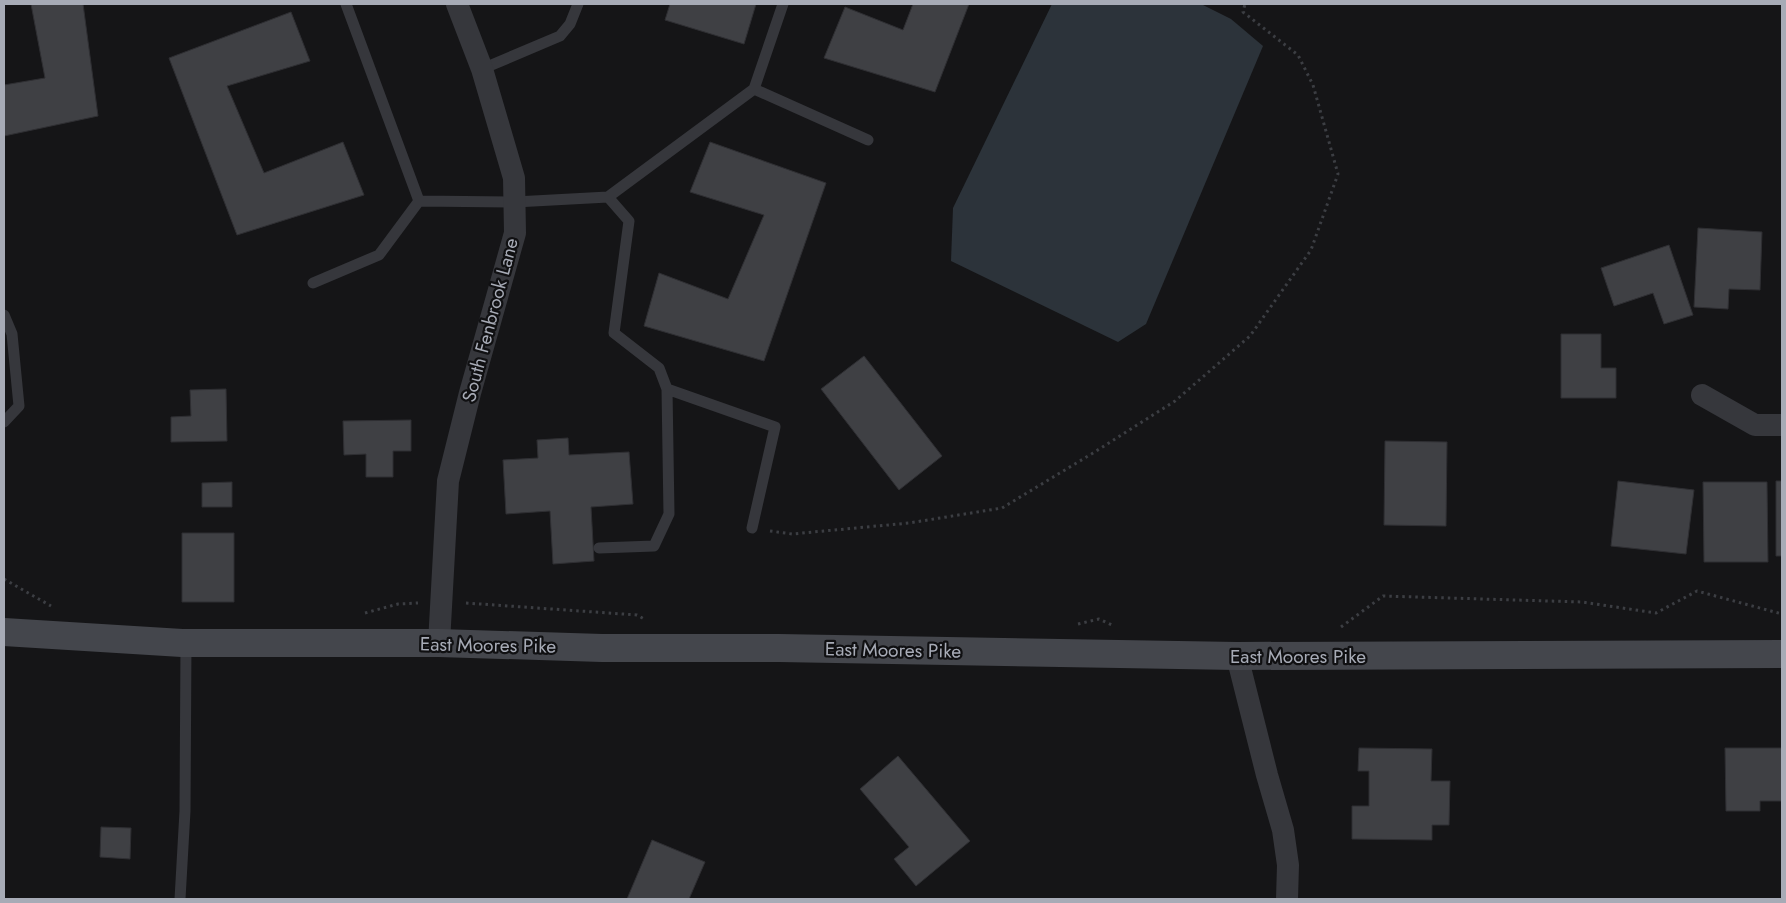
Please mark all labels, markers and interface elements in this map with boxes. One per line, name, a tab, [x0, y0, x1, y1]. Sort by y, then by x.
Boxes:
street label: South Fenbrook Lane	[455, 235, 525, 405]
street label: East Moores Pike	[420, 630, 557, 660]
street label: East Moores Pike	[825, 635, 962, 665]
street label: East Moores Pike	[1230, 643, 1366, 670]

